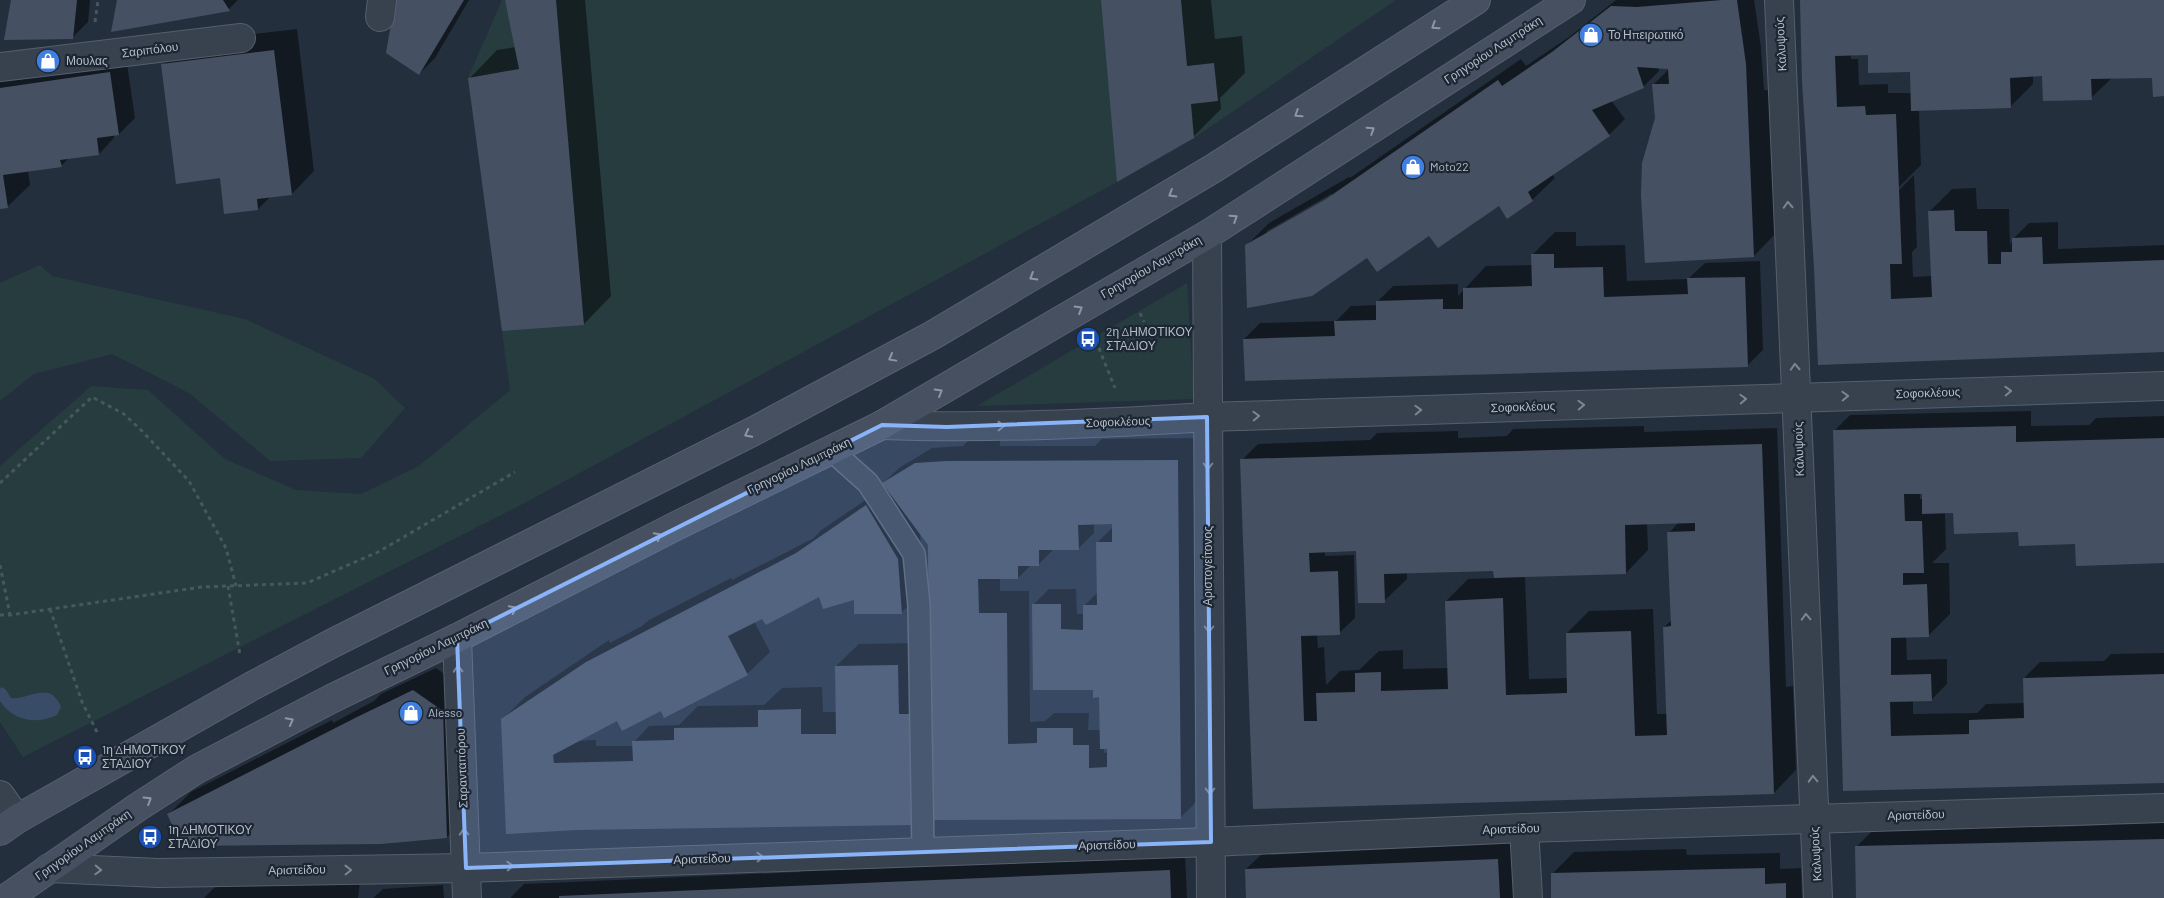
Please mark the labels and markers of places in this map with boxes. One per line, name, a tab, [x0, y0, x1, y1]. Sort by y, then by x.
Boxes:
shop icon: Το Ηπειρωτικό	[1578, 22, 1604, 48]
place label: Το Ηπειρωτικό	[1608, 27, 1684, 42]
shop icon: Μουλας	[35, 48, 61, 74]
place label: Μουλας	[66, 53, 108, 68]
shop icon: Moto22	[1400, 154, 1426, 180]
place label: Moto22	[1430, 159, 1469, 173]
place label: 2η ΔΗΜΟΤΙΚΟΥ ΣΤΑΔΙΟΥ	[1106, 324, 1192, 352]
bus stop icon: 2η ΔΗΜΟΤΙΚΟΥ ΣΤΑΔΙΟΥ	[1075, 326, 1101, 352]
shop icon: Alesso	[398, 700, 424, 726]
place label: Alesso	[428, 705, 462, 719]
place label: 1η ΔΗΜΟΤIΚΟΥ ΣΤΑΔΙΟΥ	[102, 742, 186, 770]
bus stop icon: 1η ΔΗΜΟΤIΚΟΥ ΣΤΑΔΙΟΥ	[72, 744, 98, 770]
place label: 1η ΔΗΜΟΤΙΚΟΥ ΣΤΑΔΙΟΥ	[168, 822, 252, 850]
bus stop icon: 1η ΔΗΜΟΤΙΚΟΥ ΣΤΑΔΙΟΥ	[137, 824, 163, 850]

